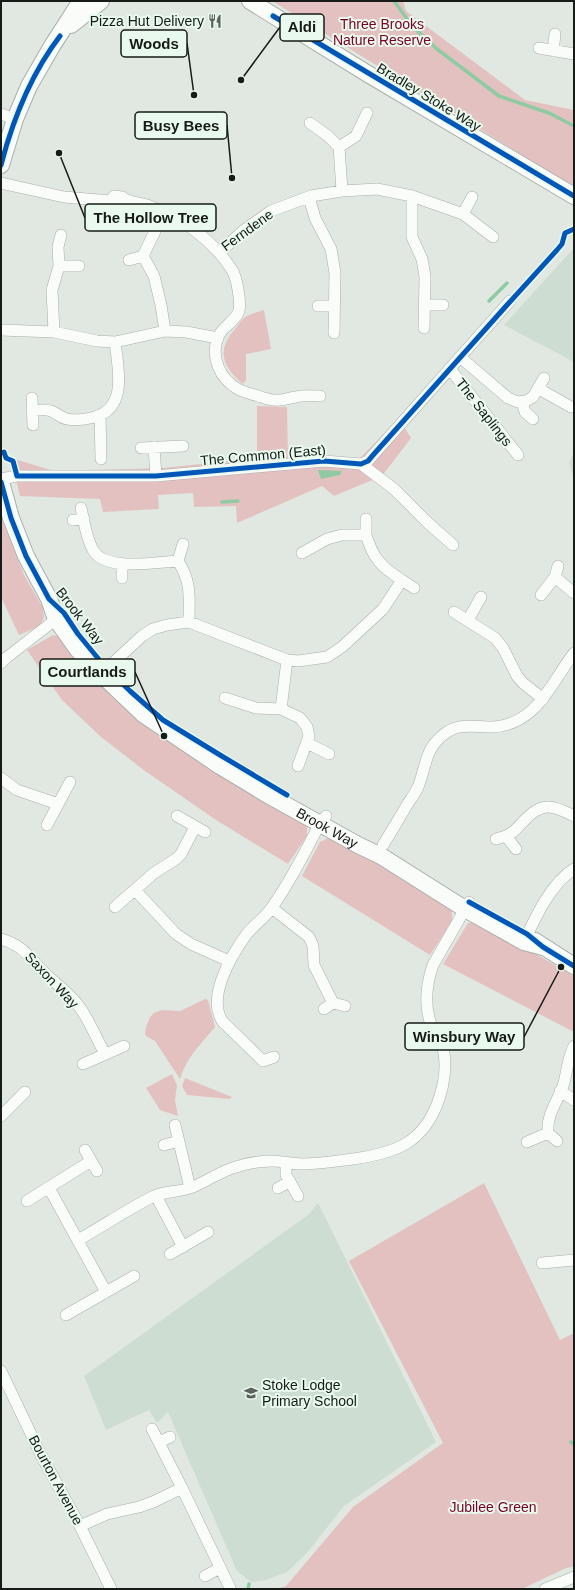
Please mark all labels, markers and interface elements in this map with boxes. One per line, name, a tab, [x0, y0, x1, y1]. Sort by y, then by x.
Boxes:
place label: Pizza Hut Delivery	[90, 13, 204, 29]
restaurant icon: Pizza Hut Delivery	[207, 13, 223, 29]
callout: Aldi	[280, 14, 324, 41]
park label: Three Brooks Nature Reserve	[333, 16, 431, 48]
text: Aldi	[288, 18, 316, 35]
callout: Woods	[121, 30, 187, 57]
text: Woods	[129, 35, 179, 52]
street label: Bradley Stoke Way	[374, 60, 484, 134]
callout: Busy Bees	[135, 112, 227, 139]
text: Busy Bees	[143, 117, 219, 134]
callout: The Hollow Tree	[85, 204, 216, 231]
street label: Ferndene	[218, 206, 276, 254]
text: The Hollow Tree	[93, 209, 209, 226]
street label: The Saplings	[453, 375, 515, 449]
street label: The Common (East)	[200, 442, 326, 468]
street label: Brook Way	[53, 584, 107, 648]
callout: Courtlands	[40, 659, 135, 686]
text: Courtlands	[47, 663, 127, 680]
street label: Brook Way	[293, 804, 361, 851]
street label: Saxon Way	[22, 949, 82, 1011]
callout: Winsbury Way	[405, 1023, 524, 1050]
text: Winsbury Way	[413, 1028, 516, 1045]
place label: Stoke Lodge Primary School	[262, 1377, 357, 1409]
school or university icon: Stoke Lodge Primary School	[243, 1385, 259, 1401]
street label: Bourton Avenue	[26, 1432, 86, 1528]
park label: Jubilee Green	[449, 1499, 537, 1515]

